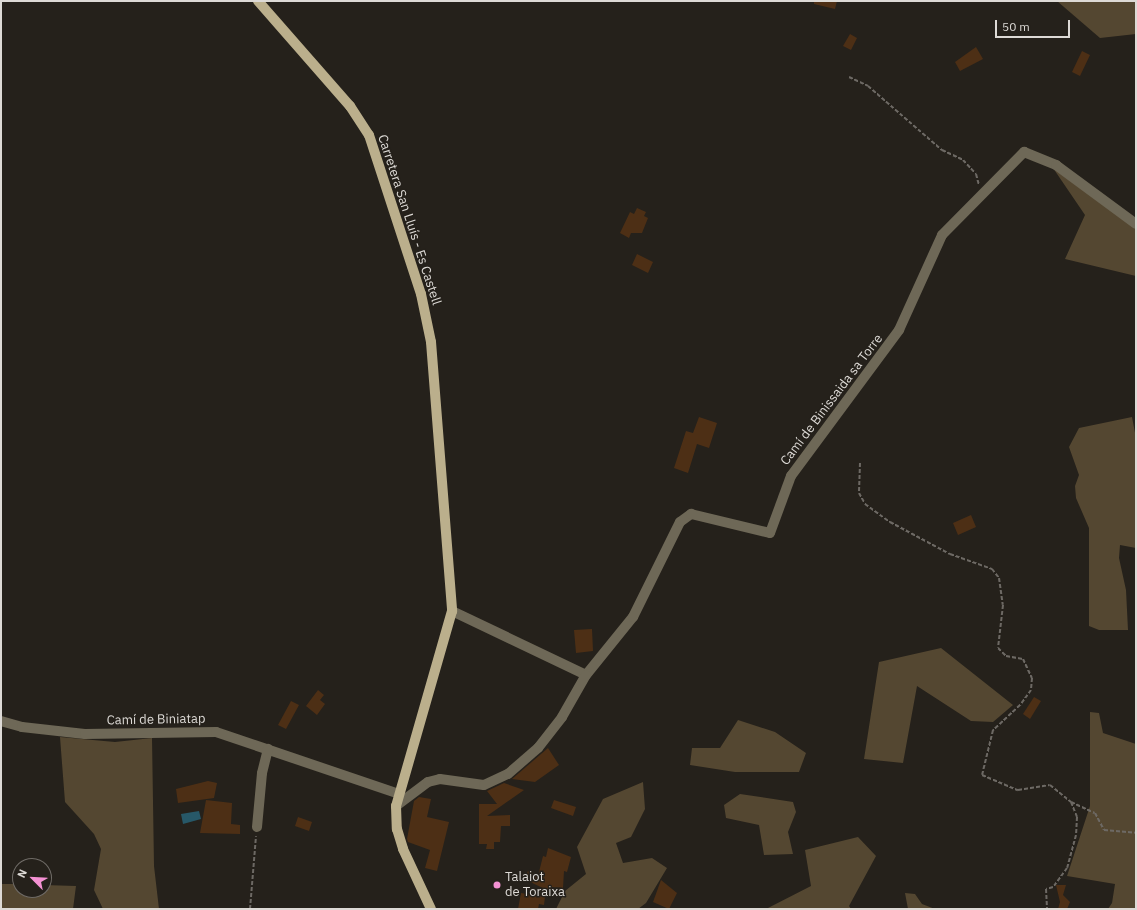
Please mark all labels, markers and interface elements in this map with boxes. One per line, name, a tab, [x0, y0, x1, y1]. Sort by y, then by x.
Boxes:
scale bar	[997, 12, 1072, 38]
text: 50 m	[1002, 19, 1030, 34]
street label: Carretera San Lluís - Es Castell	[374, 133, 444, 307]
street label: Camí de Binissaida sa Torre	[778, 331, 886, 469]
street label: Camí de Biniatap	[106, 711, 206, 729]
north arrow	[12, 858, 52, 898]
text: N	[14, 867, 30, 880]
place label: Talaiot de Toraixa	[505, 870, 565, 901]
marker: Talaiot de Toraixa	[492, 880, 502, 890]

